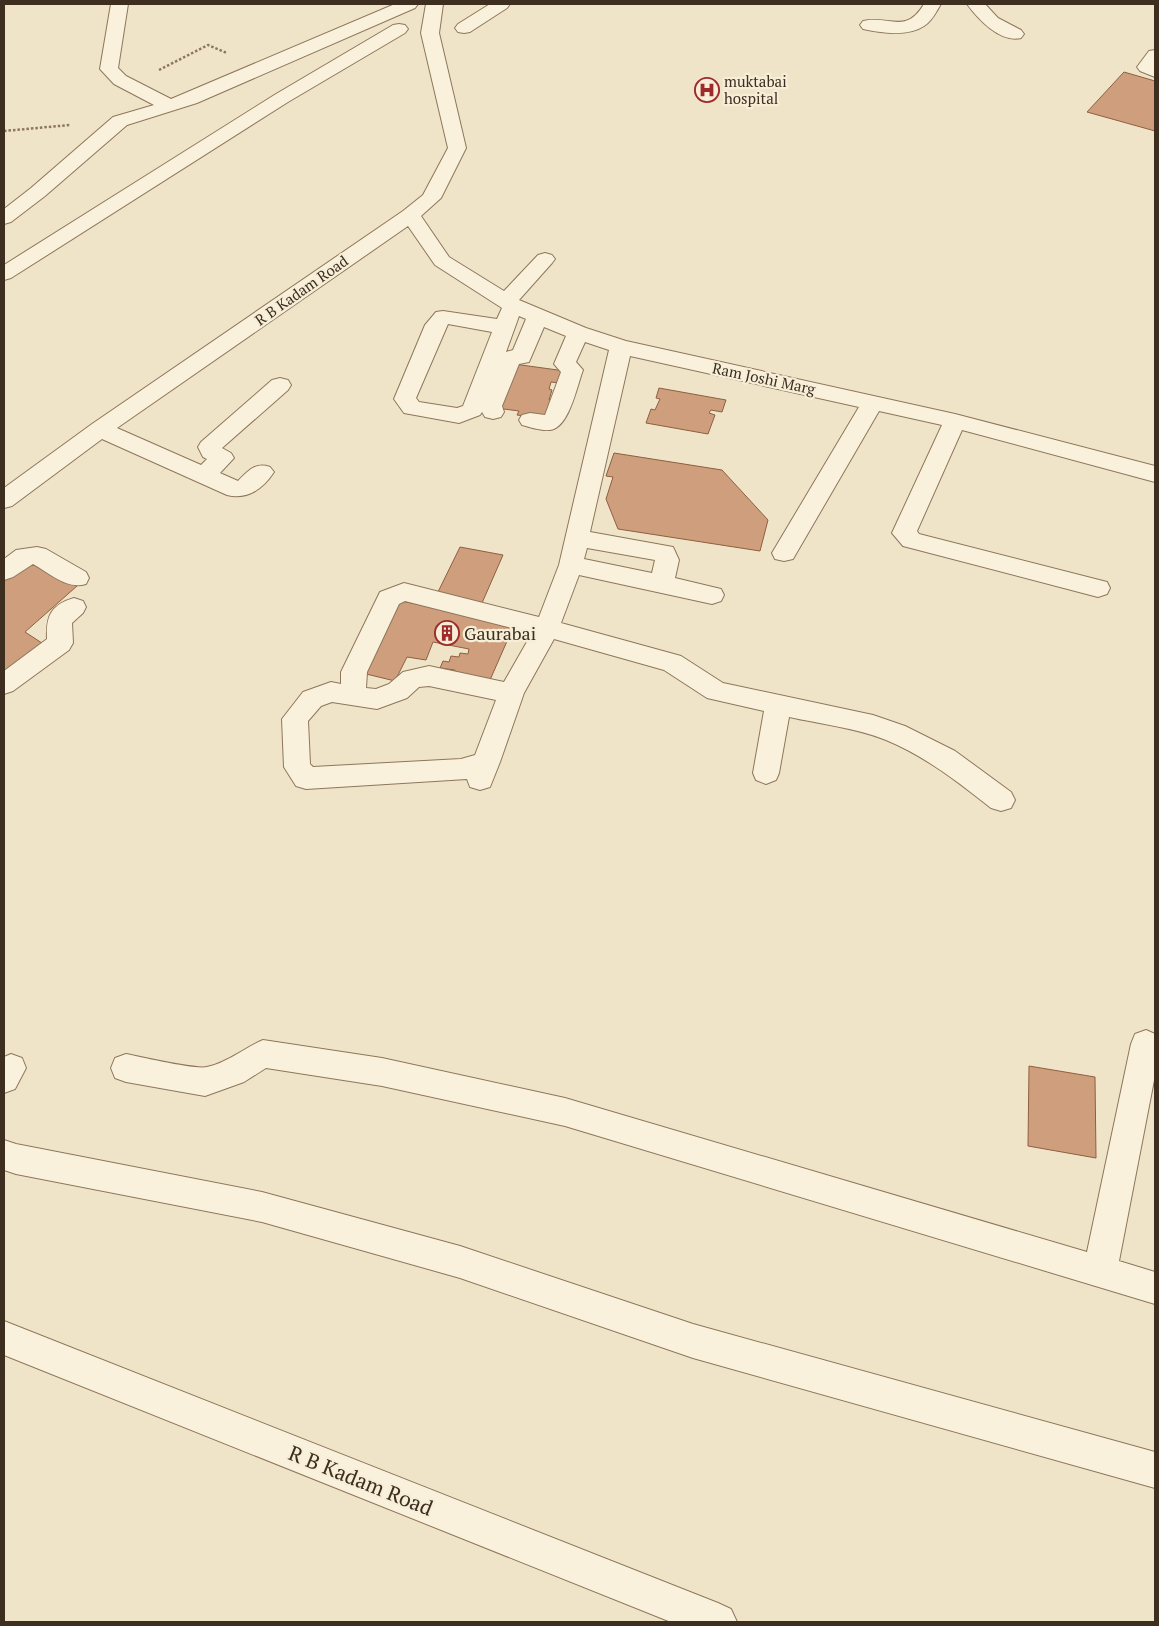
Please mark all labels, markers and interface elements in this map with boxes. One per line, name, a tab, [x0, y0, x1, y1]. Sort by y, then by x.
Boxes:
place label: muktabai hospital	[724, 71, 787, 108]
hospital icon: muktabai hospital	[694, 77, 720, 103]
street label: R B Kadam Road	[250, 250, 352, 330]
street label: Ram Joshi Marg	[711, 357, 818, 399]
building icon: Gaurabai	[434, 620, 460, 646]
place label: Gaurabai	[464, 621, 536, 645]
street label: R B Kadam Road	[285, 1438, 437, 1522]

